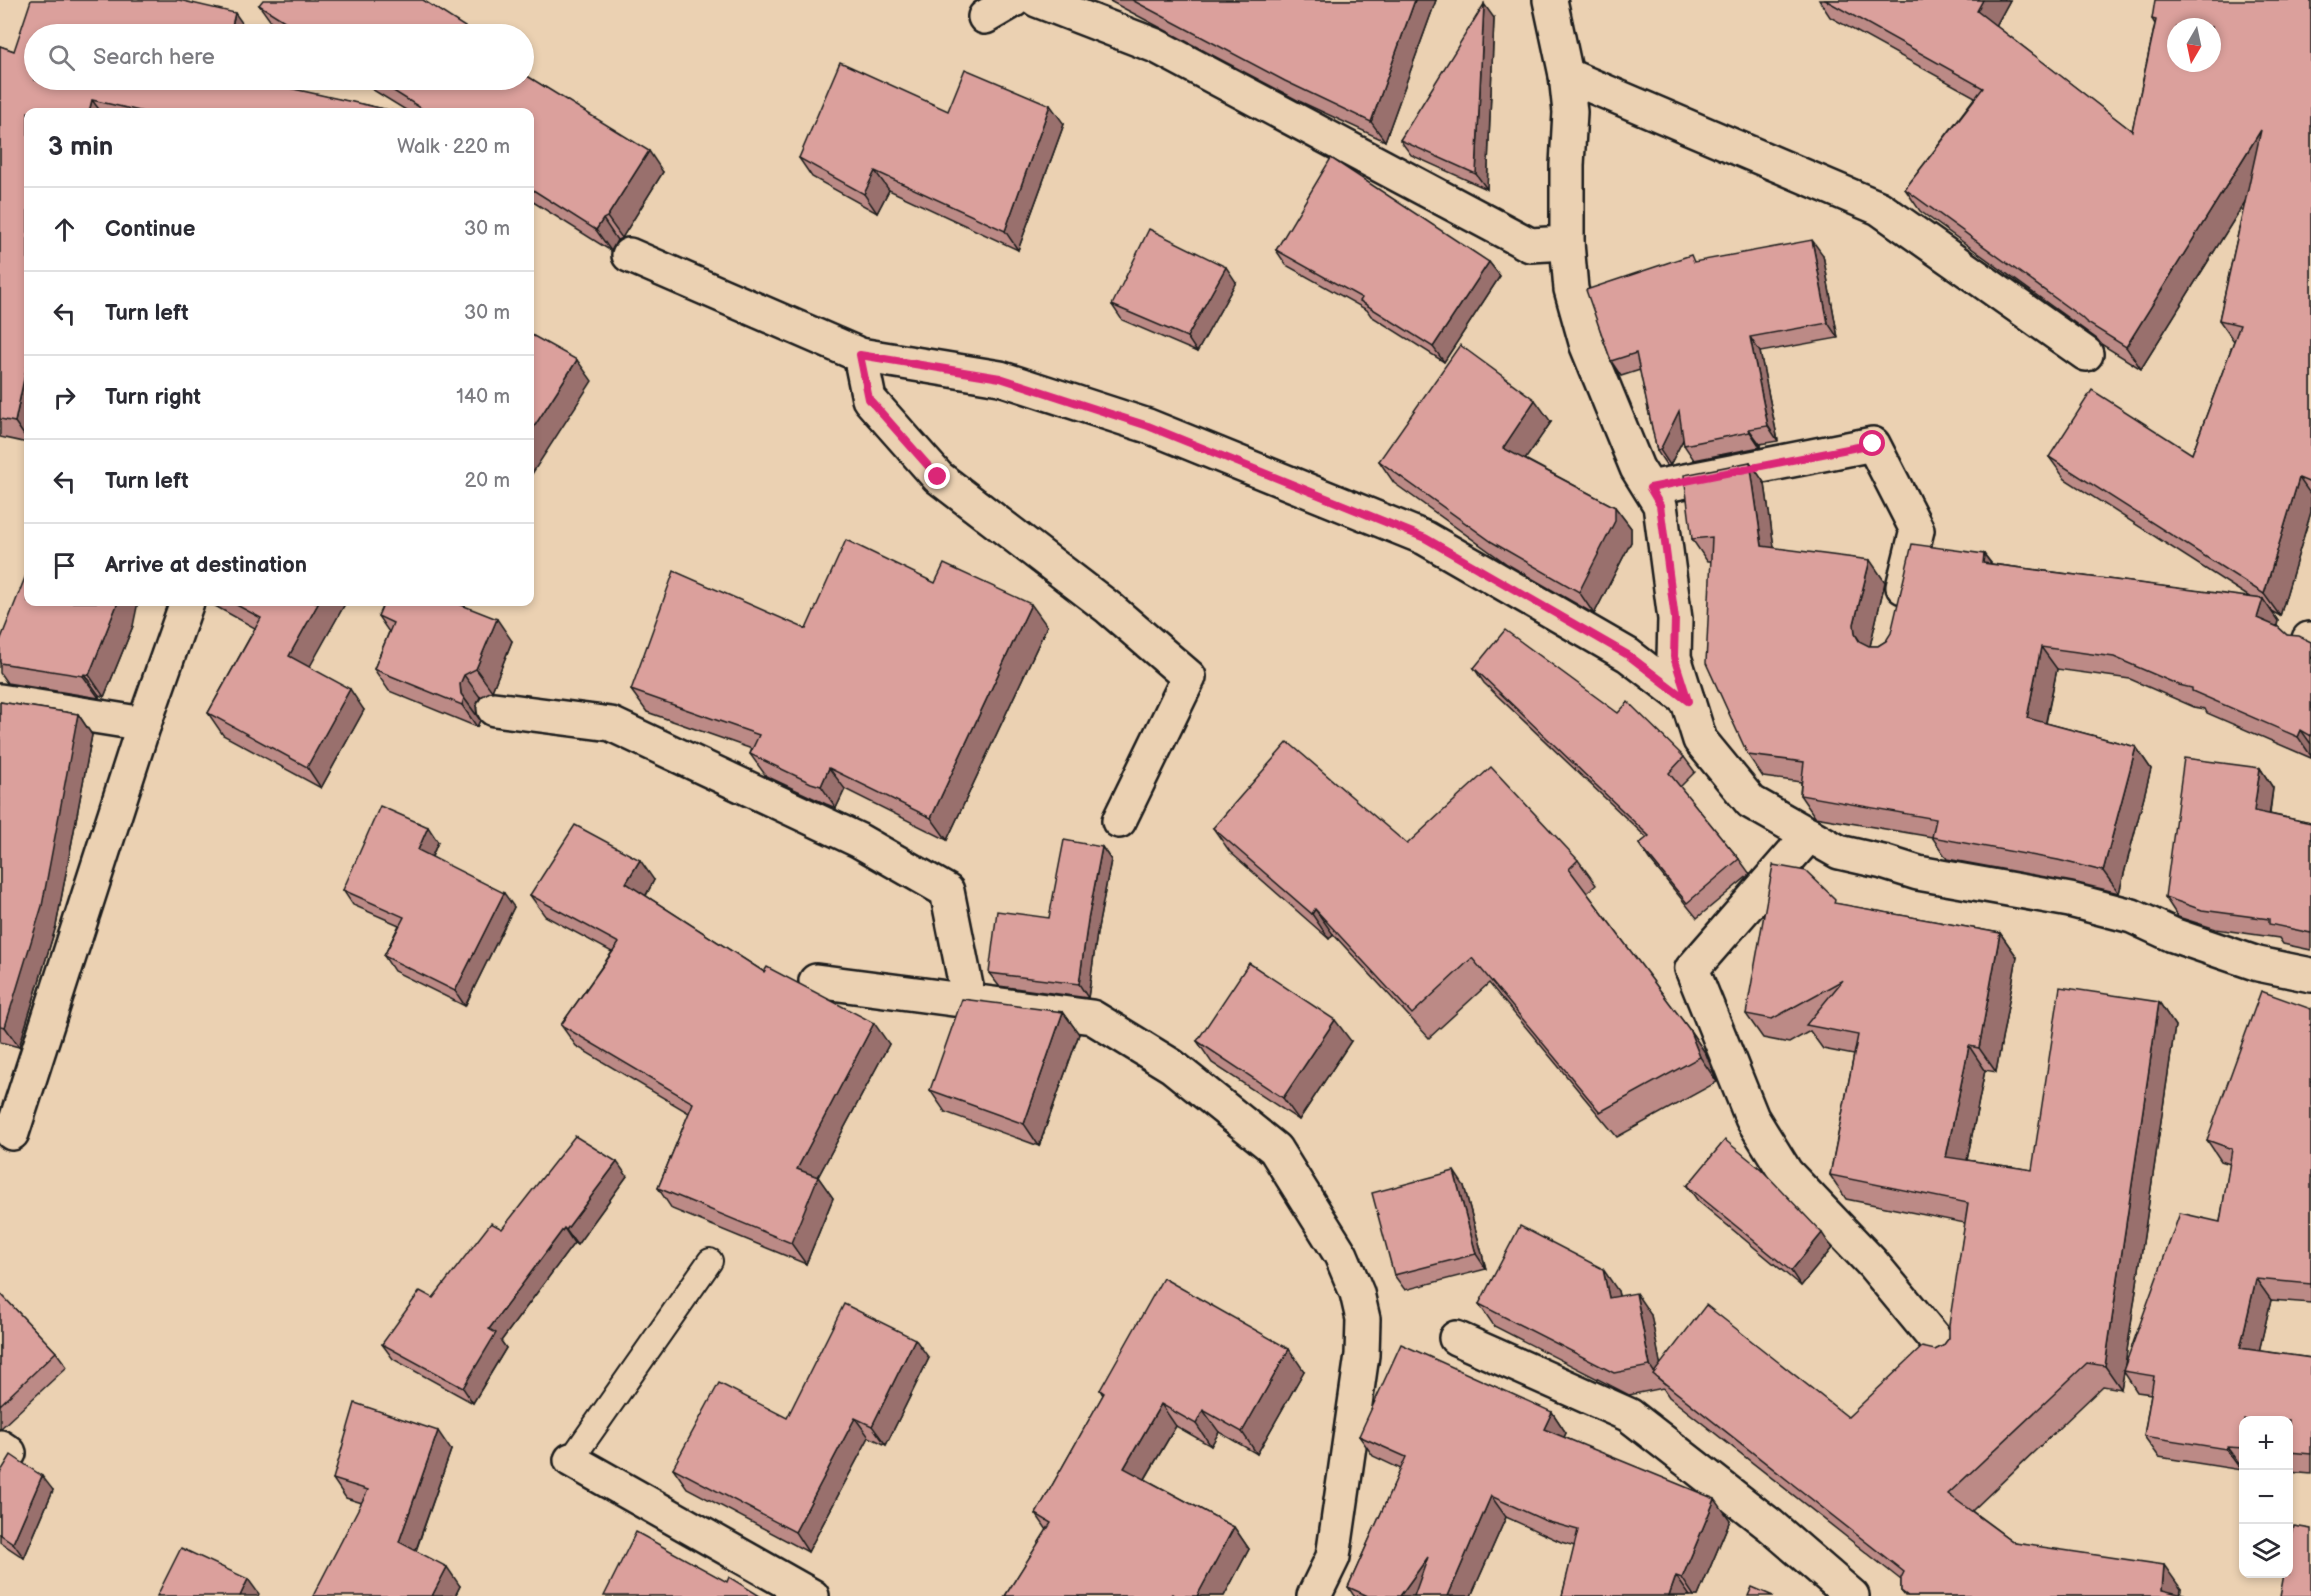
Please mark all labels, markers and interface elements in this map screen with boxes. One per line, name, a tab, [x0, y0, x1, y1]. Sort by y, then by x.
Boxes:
north arrow	[2167, 18, 2221, 72]
search box	[24, 24, 534, 90]
icon: search	[45, 41, 78, 74]
text: Search here	[93, 44, 215, 71]
text: 3 min	[48, 132, 113, 163]
text: Walk · 220 m	[397, 135, 510, 159]
icon: ahead	[48, 213, 81, 246]
text: Continue	[105, 216, 195, 243]
text: 30 m	[464, 217, 510, 241]
icon: left	[48, 297, 81, 330]
text: Turn left	[105, 300, 189, 327]
text: 30 m	[464, 301, 510, 325]
icon: right	[48, 381, 81, 414]
text: Turn right	[105, 384, 201, 411]
text: 140 m	[456, 385, 510, 409]
route start	[1859, 430, 1885, 456]
route end	[924, 463, 950, 489]
icon: left	[48, 465, 81, 498]
text: Turn left	[105, 468, 189, 495]
text: 20 m	[465, 469, 510, 493]
icon: arrive	[48, 549, 81, 582]
text: Arrive at destination	[105, 552, 307, 579]
map controls	[2239, 1416, 2293, 1578]
button: +	[2239, 1416, 2293, 1470]
button: −	[2239, 1470, 2293, 1524]
button: layers	[2239, 1524, 2293, 1578]

